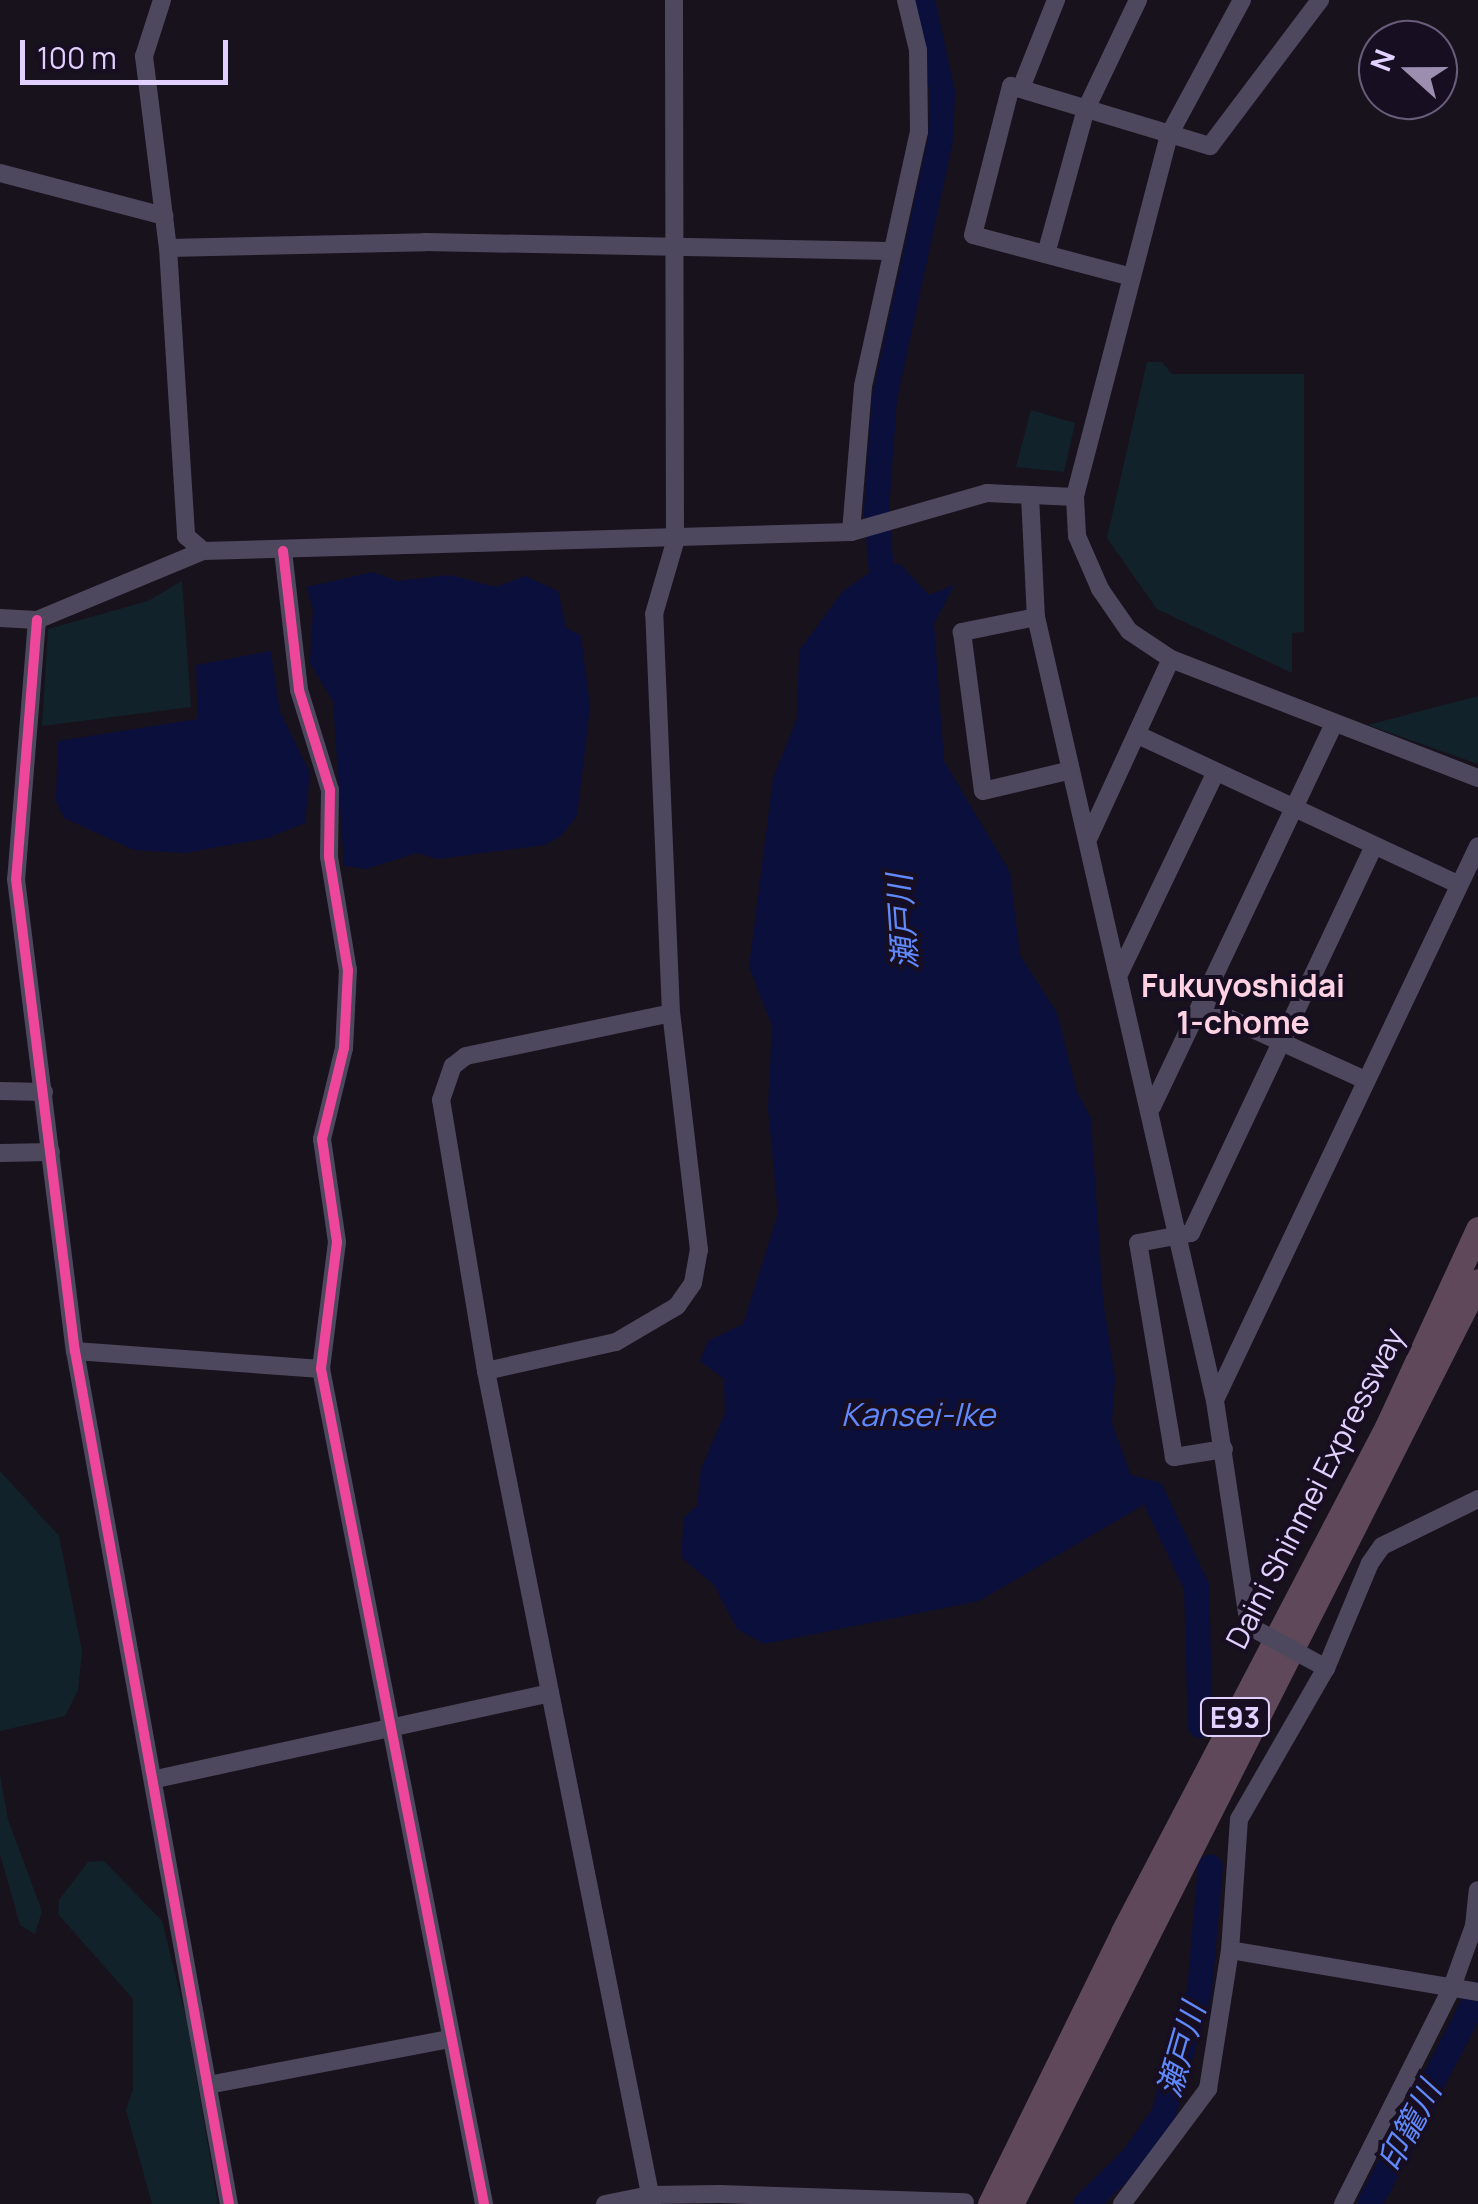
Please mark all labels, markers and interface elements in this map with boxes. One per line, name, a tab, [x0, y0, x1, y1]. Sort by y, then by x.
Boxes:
scale bar	[25, 20, 232, 82]
north arrow	[1358, 20, 1458, 120]
text: 100 m	[37, 37, 117, 78]
text: N	[1361, 44, 1403, 76]
water label: 瀬戸川	[879, 873, 925, 971]
district label: Fukuyoshidai 1-chome	[1141, 967, 1345, 1042]
street label: Daini Shinmei Expressway	[1218, 1322, 1412, 1654]
water label: Kansei-Ike	[841, 1395, 995, 1433]
road number: E93	[1198, 1694, 1272, 1740]
water label: 瀬戸川	[1149, 1999, 1213, 2101]
water label: 印籠川	[1370, 2075, 1448, 2177]

